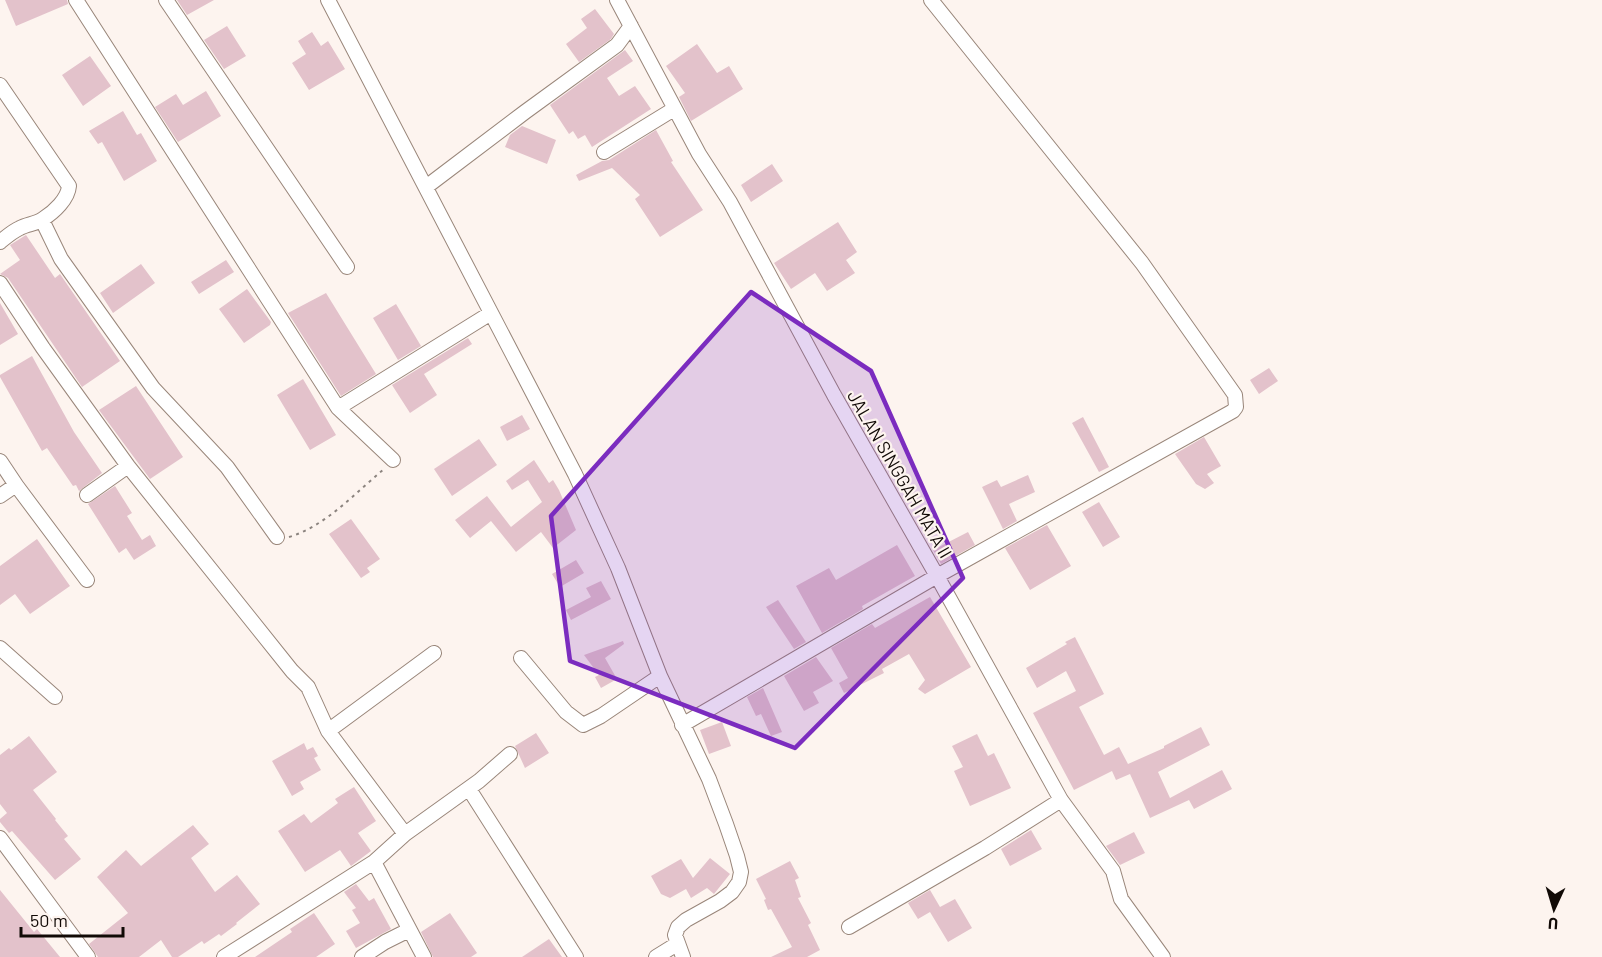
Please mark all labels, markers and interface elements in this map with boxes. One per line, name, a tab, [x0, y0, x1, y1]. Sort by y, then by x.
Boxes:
street label: JALAN SINGGAH MATA II	[843, 386, 957, 562]
north arrow	[1524, 879, 1584, 939]
scale bar	[21, 900, 123, 938]
text: 50 m	[30, 909, 68, 931]
text: U	[1547, 915, 1559, 934]

